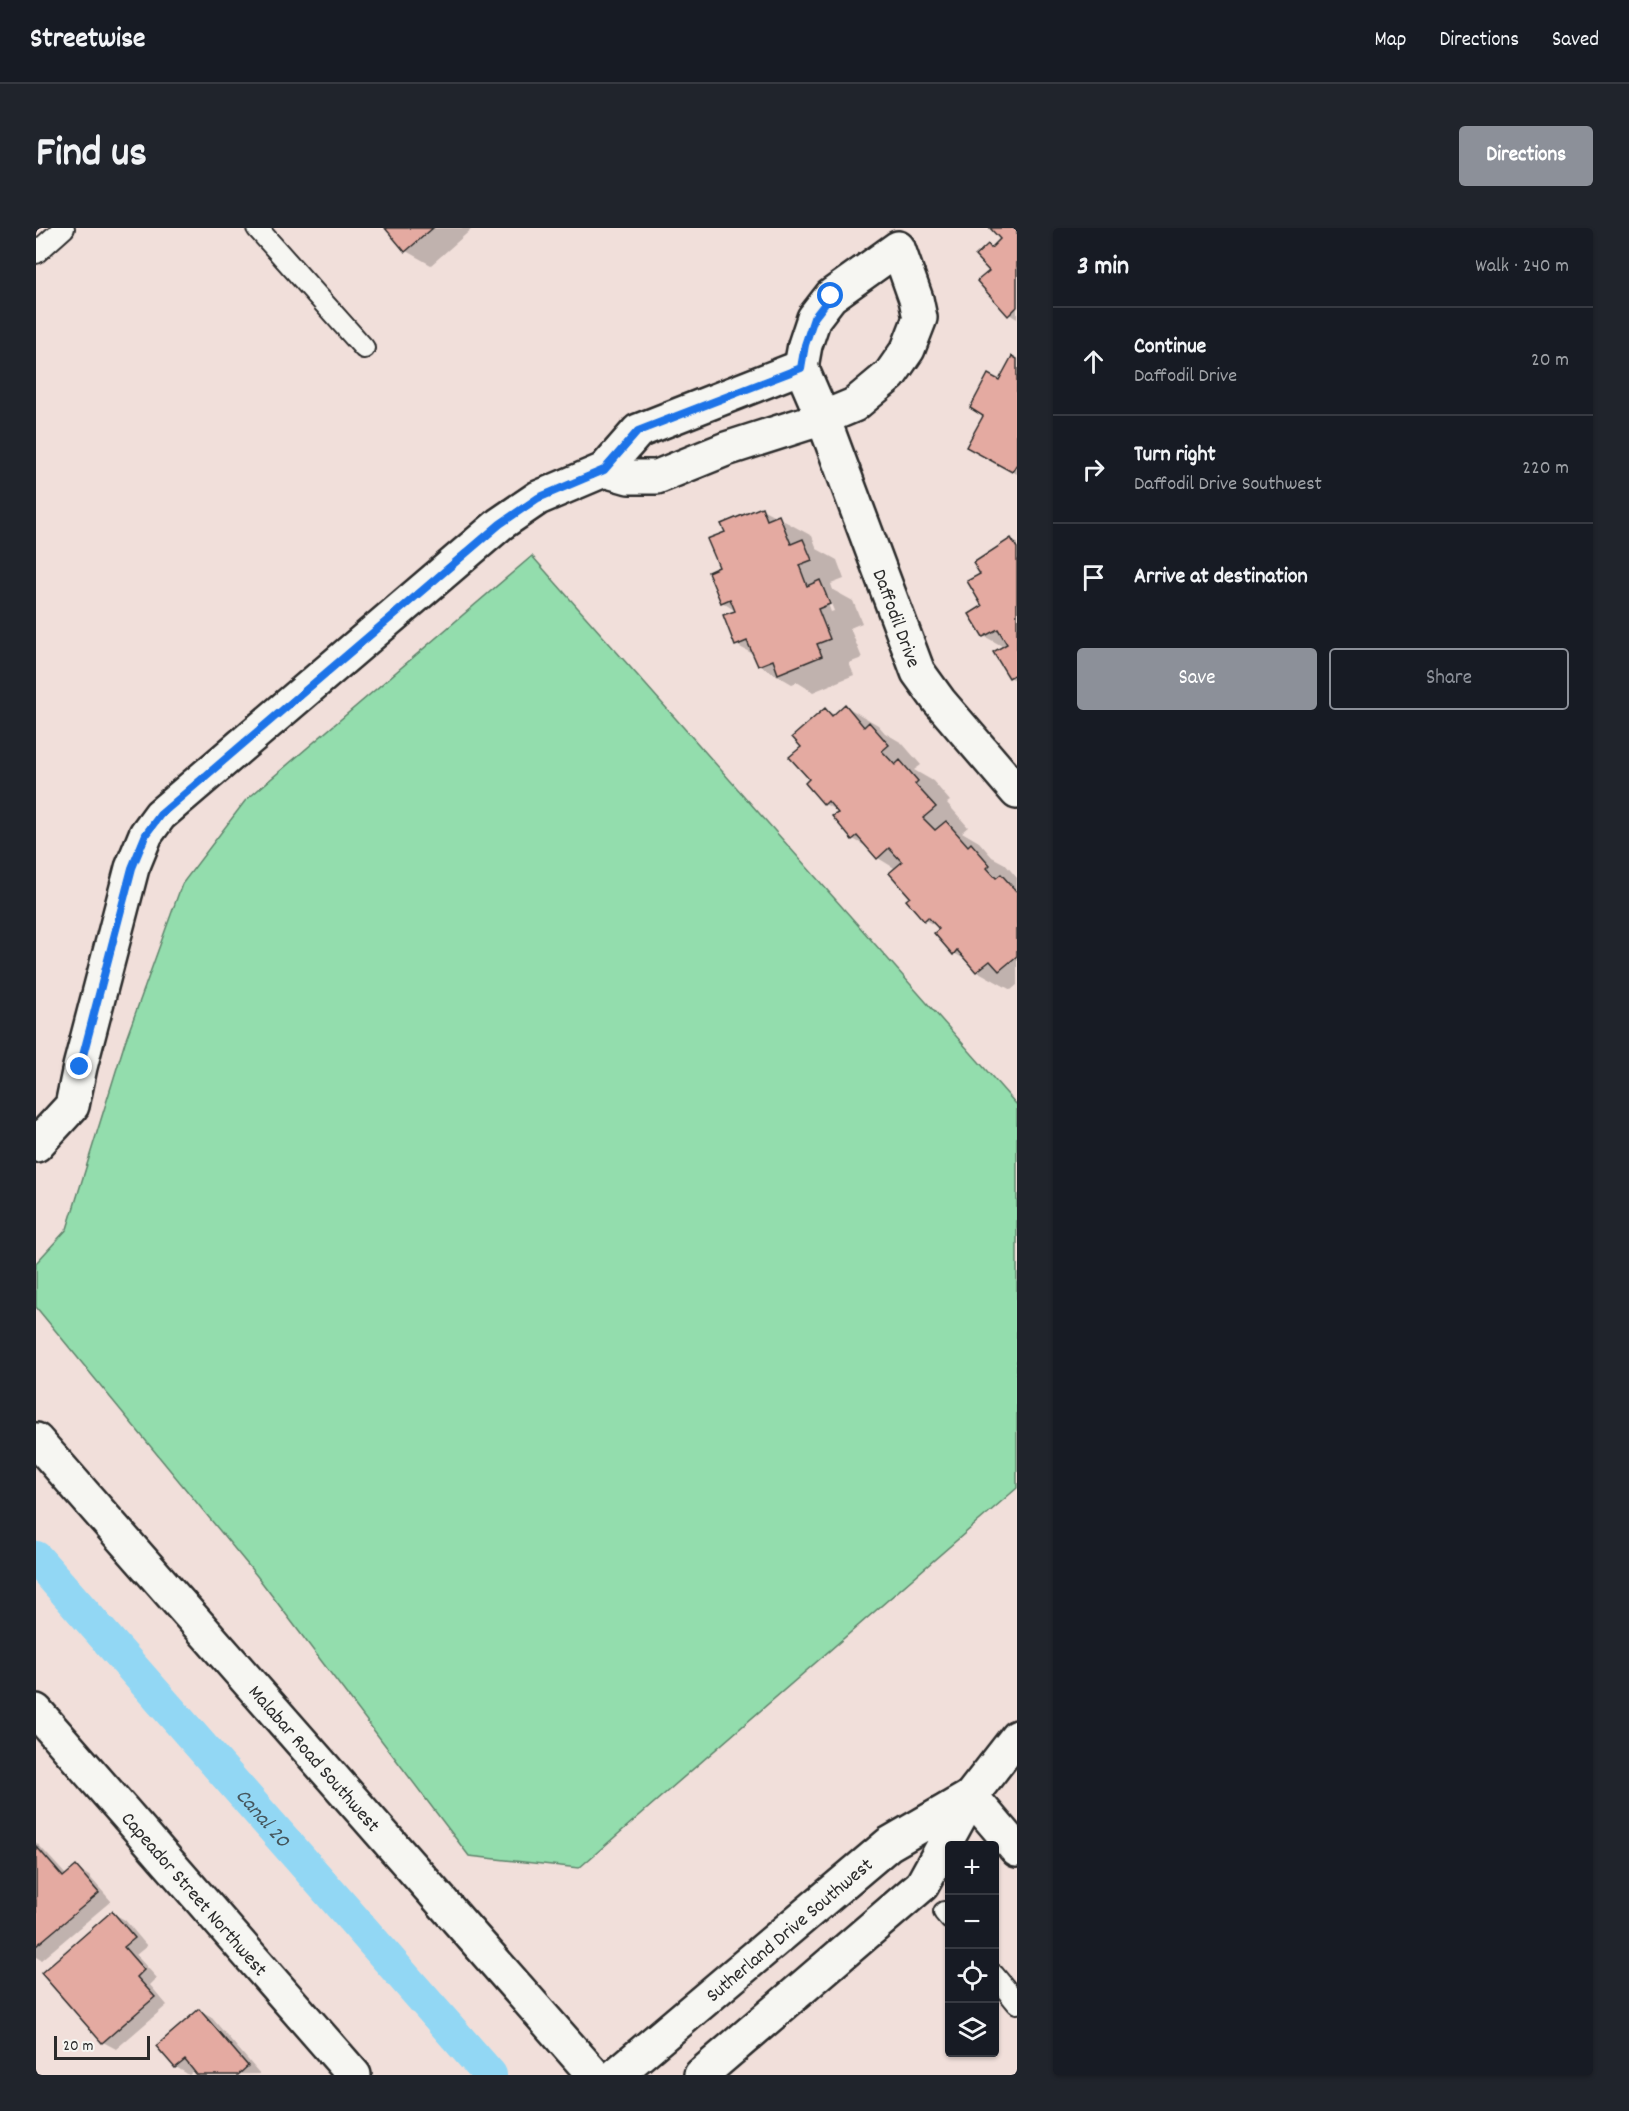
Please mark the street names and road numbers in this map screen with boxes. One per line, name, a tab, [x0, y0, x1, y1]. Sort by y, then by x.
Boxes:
street label: Daffodil Drive	[864, 566, 926, 672]
street label: Malabar Road Southwest	[240, 1680, 385, 1840]
street label: Capeador Street Northwest	[113, 1807, 273, 1984]
street label: Sutherland Drive Southwest	[701, 1852, 880, 2010]

